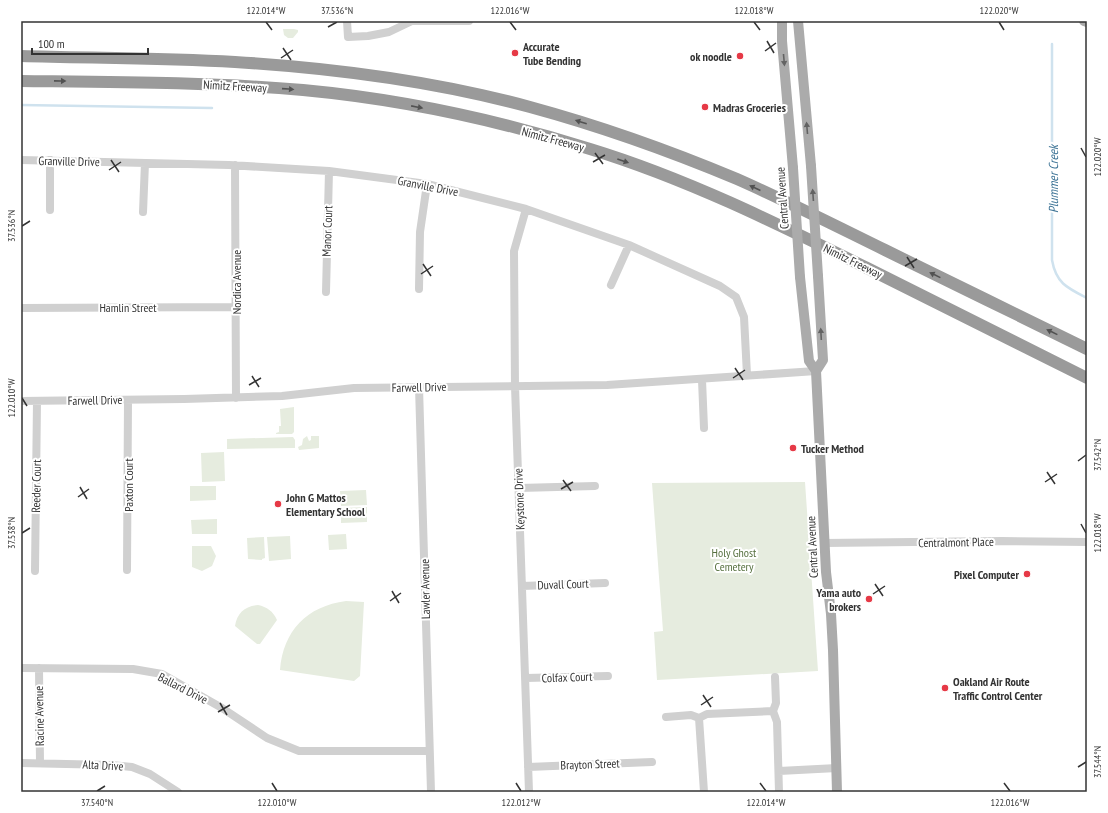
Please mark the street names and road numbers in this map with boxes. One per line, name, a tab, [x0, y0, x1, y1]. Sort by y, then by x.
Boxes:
street label: Nimitz Freeway	[203, 77, 268, 95]
street label: Nimitz Freeway	[520, 124, 586, 155]
street label: Granville Drive	[38, 153, 100, 169]
street label: Central Avenue	[772, 166, 792, 230]
street label: Granville Drive	[396, 173, 460, 199]
street label: Manor Court	[319, 204, 335, 257]
street label: Nimitz Freeway	[821, 240, 885, 282]
street label: Nordica Avenue	[229, 250, 244, 314]
street label: Hamlin Street	[99, 300, 157, 315]
street label: Farwell Drive	[391, 379, 447, 395]
street label: Farwell Drive	[67, 392, 123, 408]
street label: Reeder Court	[28, 458, 44, 513]
street label: Paxton Court	[121, 458, 136, 512]
street label: Keystone Drive	[510, 468, 528, 530]
street label: Central Avenue	[803, 516, 821, 578]
street label: Centralmont Place	[918, 534, 994, 550]
street label: Lawler Avenue	[417, 559, 433, 619]
street label: Duvall Court	[537, 576, 590, 592]
street label: Ballard Drive	[156, 669, 210, 707]
street label: Colfax Court	[541, 669, 593, 685]
street label: Racine Avenue	[31, 686, 47, 746]
street label: Brayton Street	[560, 755, 621, 773]
street label: Alta Drive	[82, 756, 124, 774]

